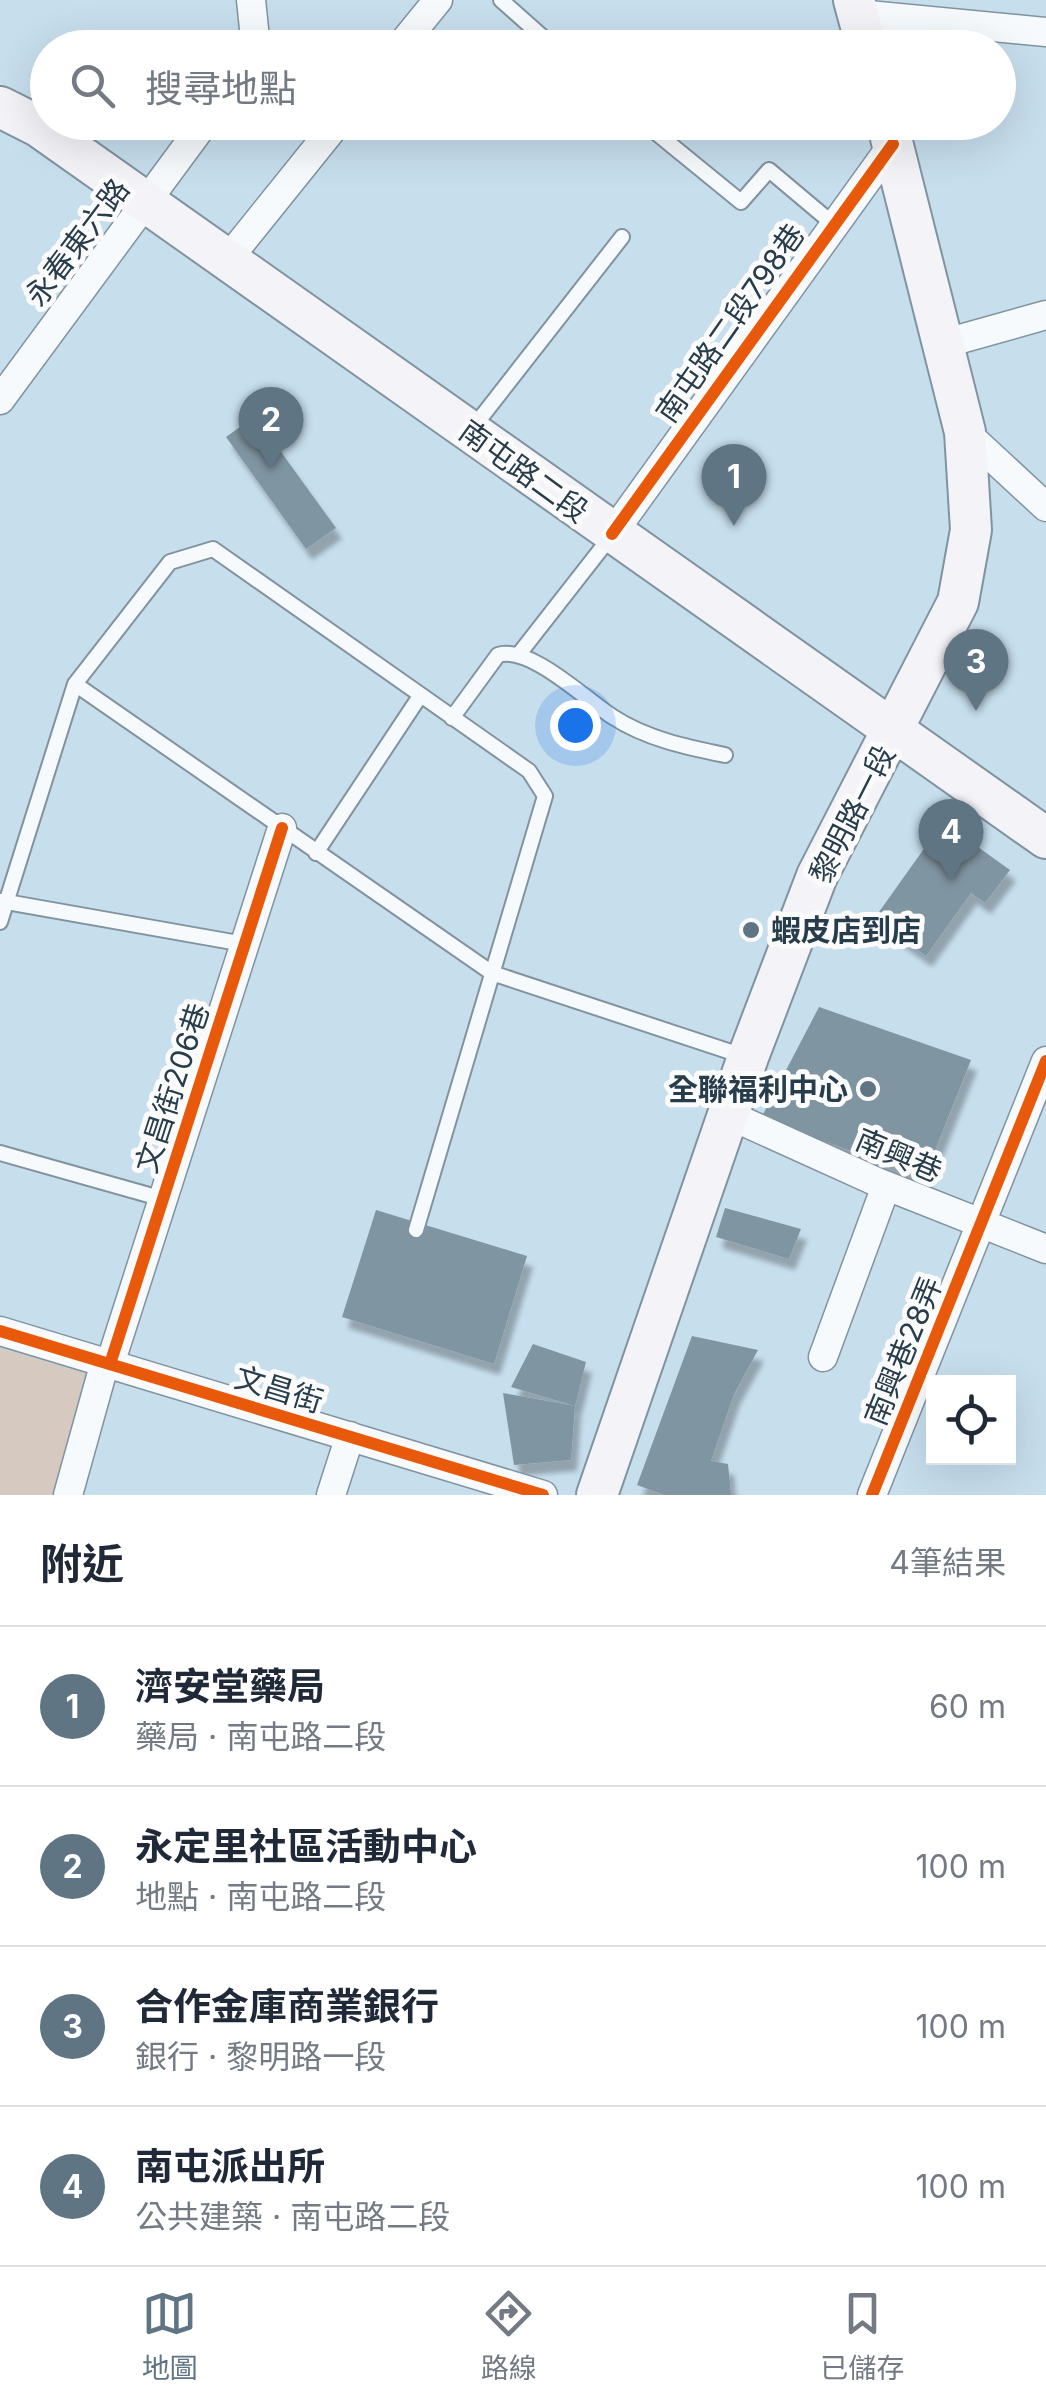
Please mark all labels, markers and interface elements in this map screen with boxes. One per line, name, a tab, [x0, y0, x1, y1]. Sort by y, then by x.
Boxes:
search box	[30, 30, 1016, 140]
icon: search	[65, 58, 120, 113]
text: 搜尋地點	[145, 65, 297, 111]
street label: 永春東六路	[17, 171, 137, 313]
street label: 南屯路二段798巷	[648, 217, 812, 429]
pin: 2	[238, 386, 304, 469]
street label: 南屯路二段	[453, 412, 595, 530]
pin: 1	[702, 444, 766, 526]
pin: 3	[944, 628, 1008, 711]
your location	[550, 700, 601, 751]
street label: 黎明路一段	[802, 739, 902, 889]
pin: 4	[918, 798, 984, 881]
place label: 蝦皮店到店	[771, 912, 921, 948]
marker: 蝦皮店到店	[740, 919, 762, 941]
street label: 文昌街206巷	[128, 999, 216, 1177]
place label: 全聯福利中心	[668, 1071, 848, 1107]
marker: 全聯福利中心	[857, 1078, 879, 1100]
street label: 南興巷	[851, 1121, 947, 1189]
street label: 南興巷28弄	[857, 1272, 949, 1430]
street label: 文昌街	[231, 1359, 327, 1419]
map controls	[926, 1375, 1016, 1465]
button: locate	[926, 1375, 1016, 1465]
text: 附近	[40, 1538, 124, 1589]
text: 4筆結果	[889, 1543, 1006, 1582]
text: 濟安堂藥局	[135, 1663, 325, 1709]
text: 1	[66, 1687, 79, 1726]
text: 60 m	[929, 1687, 1006, 1726]
text: 藥局 · 南屯路二段	[135, 1717, 386, 1756]
text: 永定里社區活動中心	[135, 1823, 477, 1869]
text: 2	[62, 1847, 83, 1886]
text: 100 m	[916, 1847, 1006, 1886]
text: 地點 · 南屯路二段	[135, 1877, 386, 1916]
text: 合作金庫商業銀行	[135, 1983, 439, 2029]
text: 3	[62, 2007, 83, 2046]
text: 100 m	[916, 2007, 1006, 2046]
text: 銀行 · 黎明路一段	[135, 2037, 386, 2076]
text: 南屯派出所	[135, 2143, 325, 2189]
text: 4	[62, 2167, 83, 2206]
text: 100 m	[916, 2167, 1006, 2206]
text: 公共建築 · 南屯路二段	[135, 2197, 450, 2236]
tab: 地圖	[142, 2286, 198, 2386]
tab: 路線	[481, 2286, 537, 2386]
tab: 已儲存	[820, 2286, 904, 2386]

